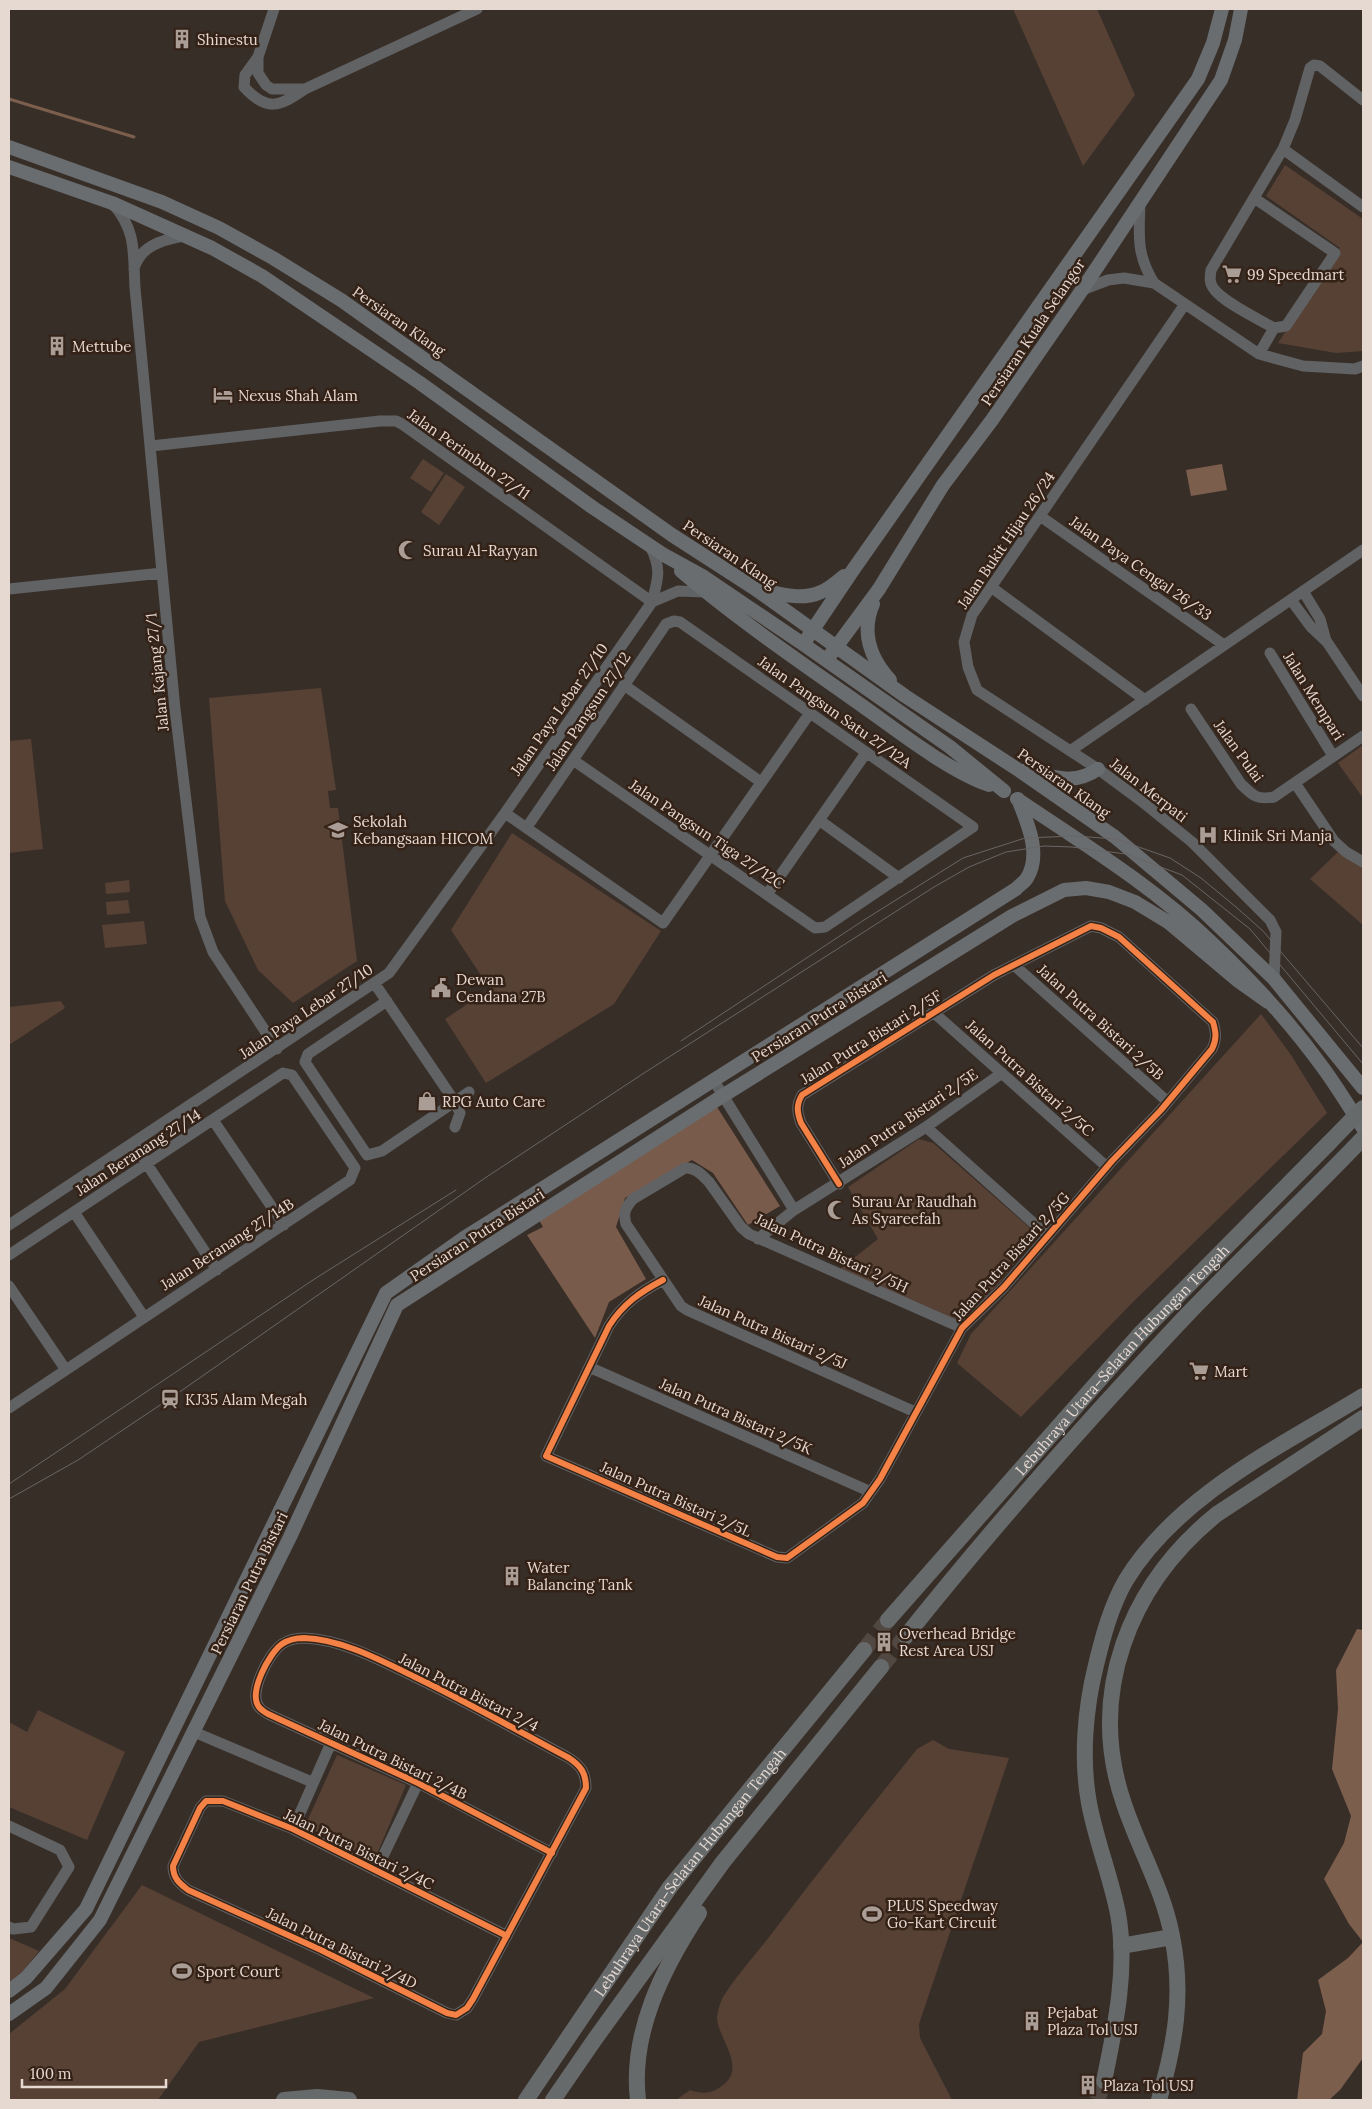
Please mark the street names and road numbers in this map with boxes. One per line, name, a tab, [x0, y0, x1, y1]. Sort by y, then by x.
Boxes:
street label: Persiaran Kuala Selangor	[977, 254, 1090, 409]
street label: Persiaran Klang	[349, 282, 450, 360]
street label: Jalan Perimbun 27/11	[403, 404, 534, 504]
street label: Jalan Bukit Hijau 26/24	[953, 468, 1060, 613]
street label: Jalan Paya Cengal 26/33	[1065, 511, 1216, 625]
street label: Persiaran Klang	[679, 516, 781, 593]
street label: Jalan Kajang 27/1	[141, 612, 174, 733]
street label: Jalan Paya Lebar 27/10	[506, 639, 613, 780]
street label: Jalan Mempari	[1279, 647, 1349, 744]
street label: Jalan Pangsun 27/12	[541, 648, 636, 775]
street label: Jalan Pangsun Satu 27/12A	[753, 651, 916, 773]
street label: Jalan Pulai	[1210, 715, 1268, 786]
street label: Persiaran Klang	[1014, 744, 1115, 822]
street label: Jalan Merpati	[1106, 753, 1191, 826]
street label: Jalan Pangsun Tiga 27/12C	[624, 774, 789, 894]
street label: Jalan Paya Lebar 27/10	[235, 959, 377, 1064]
street label: Jalan Putra Bistari 2/5B	[1032, 959, 1168, 1085]
street label: Persiaran Putra Bistari	[748, 968, 890, 1066]
street label: Jalan Putra Bistari 2/5F	[796, 986, 946, 1090]
street label: Jalan Putra Bistari 2/5C	[961, 1015, 1098, 1141]
street label: Jalan Putra Bistari 2/5E	[834, 1064, 982, 1173]
street label: Jalan Beranang 27/14	[71, 1104, 205, 1201]
street label: Persiaran Putra Bistari	[406, 1184, 548, 1286]
street label: Jalan Putra Bistari 2/5G	[948, 1187, 1075, 1326]
street label: Jalan Beranang 27/14B	[156, 1194, 298, 1296]
street label: Jalan Putra Bistari 2/5H	[751, 1209, 911, 1298]
street label: Lebuhraya Utara–Selatan Hubungan Tengah	[1011, 1240, 1233, 1479]
street label: Jalan Putra Bistari 2/5J	[695, 1290, 850, 1374]
street label: Jalan Putra Bistari 2/5K	[655, 1373, 816, 1459]
street label: Jalan Putra Bistari 2/5L	[596, 1457, 755, 1542]
street label: Persiaran Putra Bistari	[206, 1509, 292, 1657]
street label: Jalan Putra Bistari 2/4	[395, 1648, 542, 1736]
street label: Jalan Putra Bistari 2/4B	[314, 1714, 471, 1804]
street label: Lebuhraya Utara–Selatan Hubungan Tengah	[589, 1744, 790, 2000]
street label: Jalan Putra Bistari 2/4C	[280, 1804, 438, 1895]
street label: Jalan Putra Bistari 2/4D	[262, 1903, 420, 1994]

